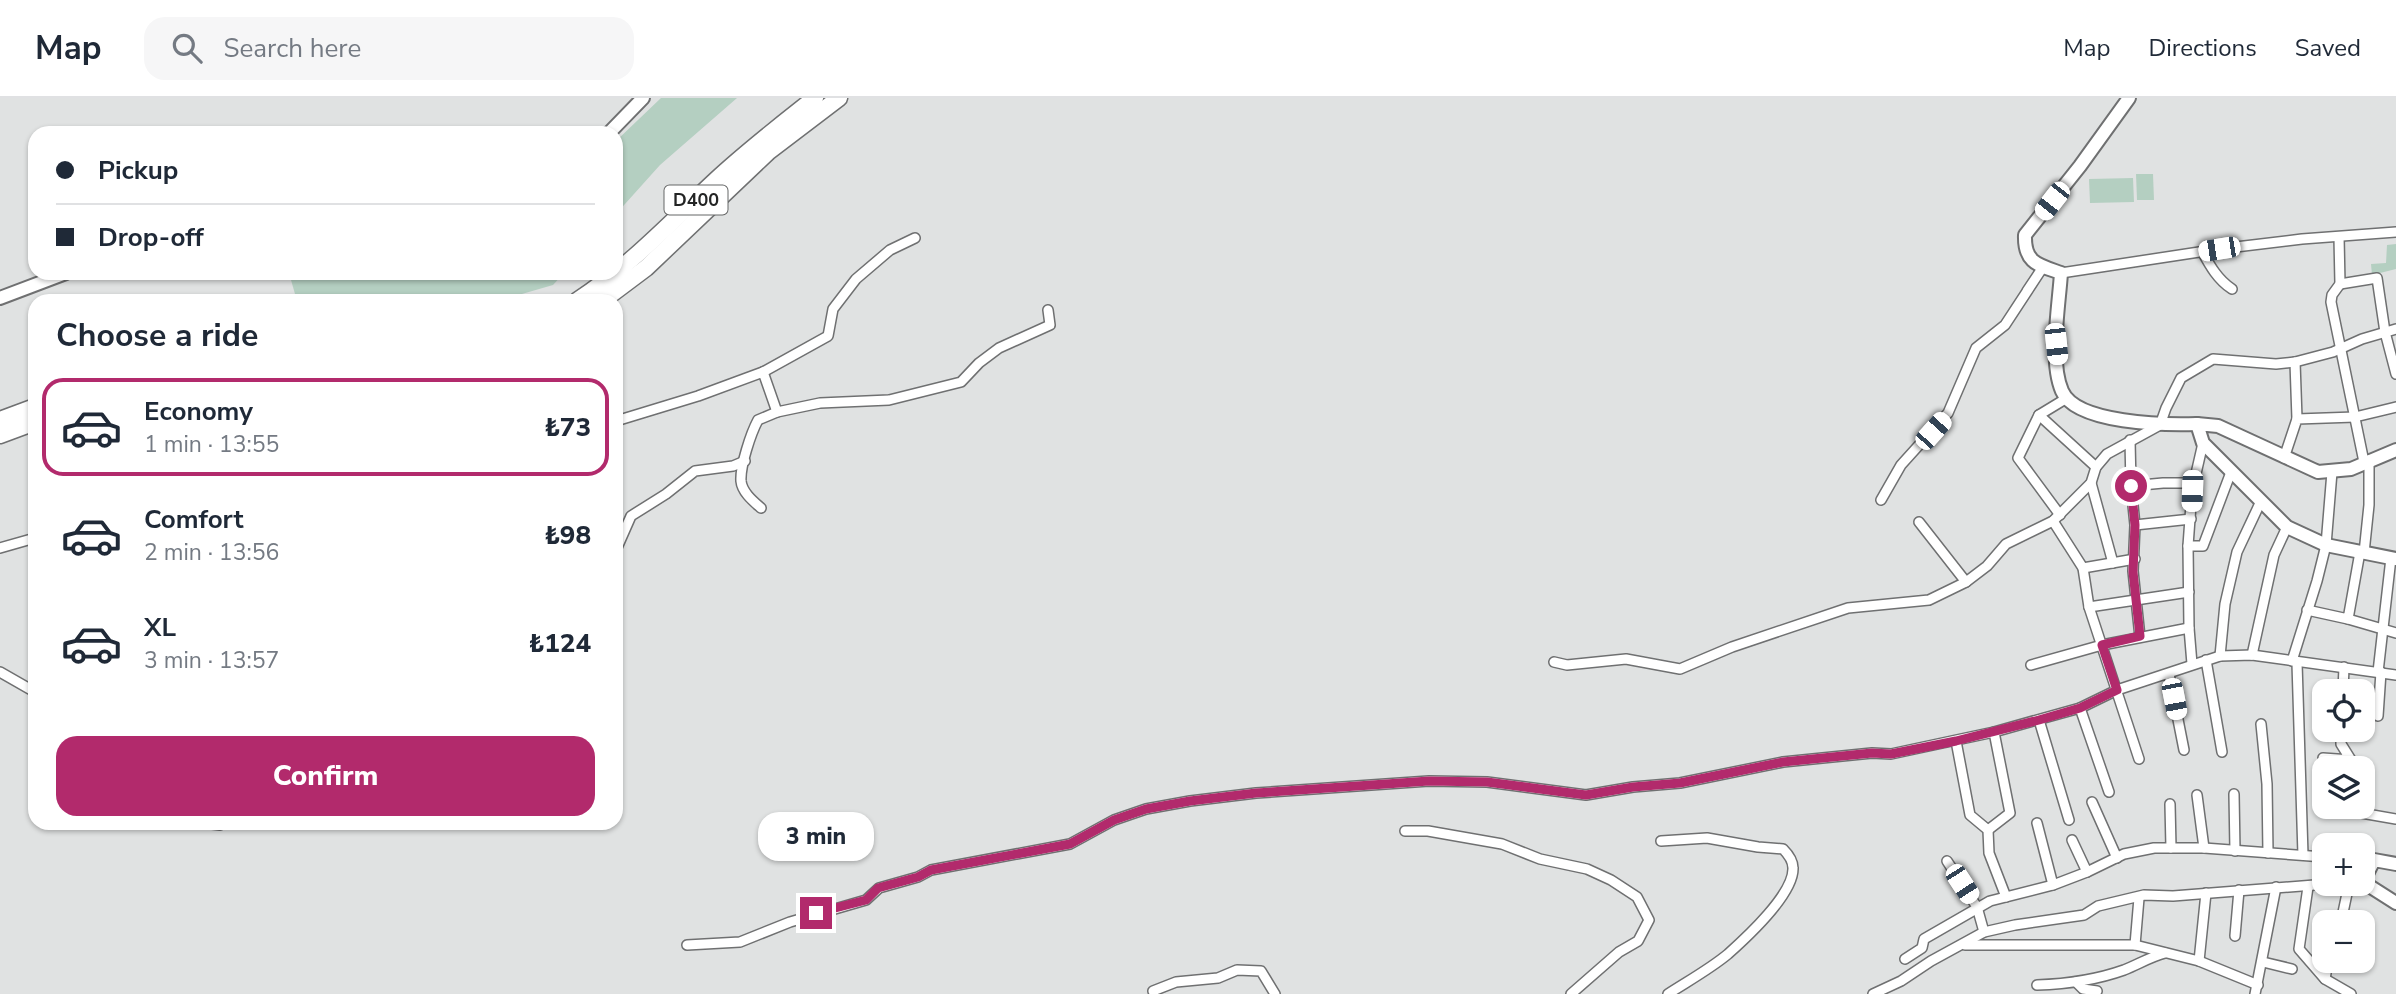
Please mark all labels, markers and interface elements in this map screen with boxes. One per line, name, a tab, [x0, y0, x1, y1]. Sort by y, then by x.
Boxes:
search box	[144, 17, 634, 80]
text: Map	[35, 26, 102, 71]
icon: search	[168, 29, 206, 67]
text: Search here	[224, 31, 361, 66]
text: Map	[2063, 32, 2110, 64]
text: Directions	[2148, 32, 2257, 64]
text: Saved	[2295, 32, 2361, 64]
text: Pickup	[98, 153, 178, 188]
car	[2031, 178, 2074, 224]
road number: D400	[664, 186, 728, 214]
text: Drop-off	[98, 220, 204, 255]
car	[2197, 235, 2242, 263]
text: Choose a ride	[56, 314, 258, 357]
car	[2044, 322, 2069, 366]
text: Economy	[144, 394, 253, 429]
icon: car	[60, 396, 123, 459]
car	[1912, 408, 1955, 454]
text: ₺73	[544, 410, 591, 445]
text: 1 min · 13:55	[144, 429, 279, 460]
route start	[2115, 470, 2147, 502]
car	[2181, 470, 2204, 512]
text: Comfort	[144, 502, 244, 537]
icon: car	[60, 504, 123, 567]
text: ₺98	[544, 518, 591, 553]
text: 2 min · 13:56	[144, 537, 279, 568]
text: XL	[144, 610, 176, 645]
icon: car	[60, 612, 123, 675]
text: ₺124	[529, 626, 591, 661]
text: 3 min · 13:57	[144, 645, 279, 676]
car	[2160, 676, 2189, 722]
map controls	[2312, 679, 2375, 973]
button: locate	[2312, 679, 2375, 742]
button: Confirm	[56, 736, 595, 816]
button: layers	[2312, 756, 2375, 819]
callout: 3 min	[758, 812, 874, 860]
text: 3 min	[786, 821, 846, 852]
button: +	[2312, 833, 2375, 896]
car	[1942, 861, 1983, 907]
route end	[800, 897, 832, 929]
button: −	[2312, 910, 2375, 973]

